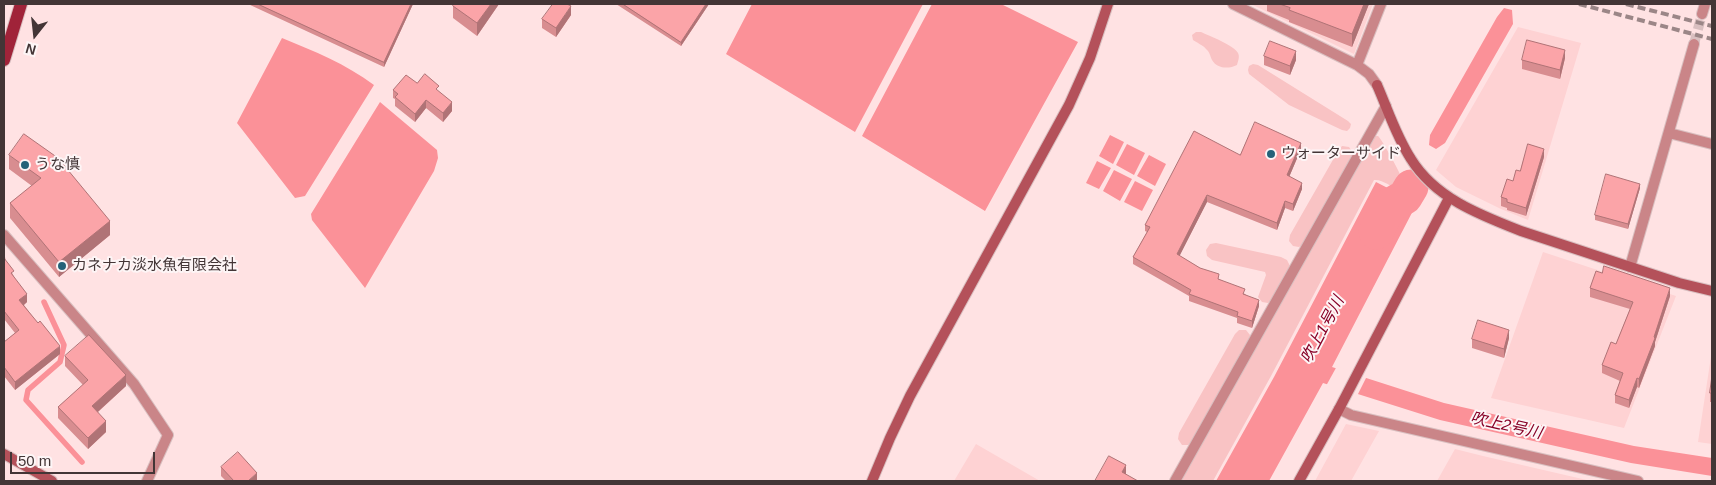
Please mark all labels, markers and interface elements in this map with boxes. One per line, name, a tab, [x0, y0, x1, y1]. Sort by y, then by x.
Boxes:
north arrow	[10, 10, 60, 60]
text: N	[24, 40, 38, 59]
place label: ウォーターサイド	[1281, 145, 1401, 163]
marker: ウォーターサイド	[1265, 148, 1277, 160]
place label: うな慎	[35, 156, 80, 174]
marker: うな慎	[19, 159, 31, 171]
place label: カネナカ淡水魚有限会社	[72, 257, 237, 275]
marker: カネナカ淡水魚有限会社	[56, 260, 68, 272]
water label: 吹上1号川	[1297, 293, 1349, 367]
water label: 吹上2号川	[1468, 408, 1544, 444]
scale bar	[12, 442, 158, 474]
text: 50 m	[18, 452, 51, 469]

